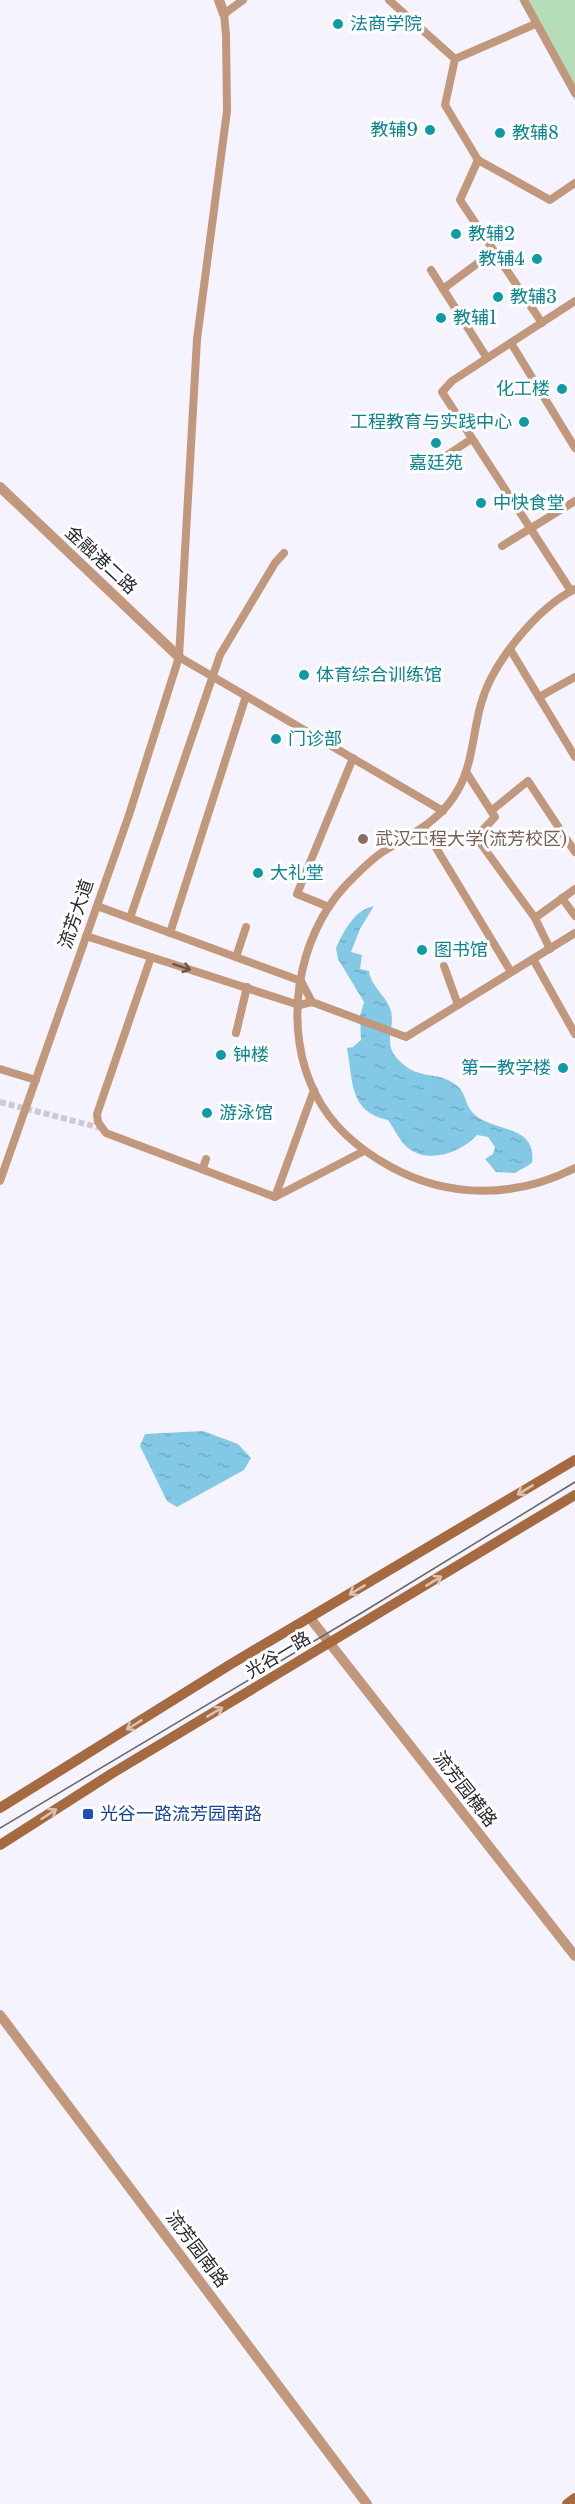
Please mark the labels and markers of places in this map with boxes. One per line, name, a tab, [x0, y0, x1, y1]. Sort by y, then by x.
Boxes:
place label: 法商学院	[350, 13, 422, 35]
marker: 法商学院	[331, 17, 345, 31]
place label: 教辅9	[370, 119, 418, 141]
place label: 教辅8	[512, 122, 559, 144]
marker: 教辅9	[423, 123, 437, 137]
marker: 教辅8	[493, 126, 507, 140]
place label: 教辅2	[468, 223, 515, 245]
marker: 教辅2	[449, 227, 463, 241]
place label: 教辅4	[478, 248, 525, 270]
marker: 教辅4	[530, 252, 544, 266]
place label: 教辅3	[510, 286, 557, 308]
marker: 教辅3	[491, 290, 505, 304]
place label: 教辅1	[453, 307, 497, 329]
marker: 教辅1	[434, 311, 448, 325]
place label: 化工楼	[496, 378, 550, 400]
marker: 化工楼	[555, 382, 569, 396]
place label: 工程教育与实践中心	[350, 411, 512, 433]
marker: 工程教育与实践中心	[517, 415, 531, 429]
marker: 嘉廷苑	[429, 436, 443, 450]
place label: 嘉廷苑	[409, 452, 463, 474]
place label: 中快食堂	[493, 492, 565, 514]
marker: 中快食堂	[474, 496, 488, 510]
place label: 体育综合训练馆	[316, 664, 442, 686]
marker: 体育综合训练馆	[297, 668, 311, 682]
place label: 门诊部	[288, 728, 342, 750]
marker: 门诊部	[269, 732, 283, 746]
place label: 武汉工程大学(流芳校区)	[375, 828, 567, 850]
marker: 武汉工程大学(流芳校区)	[356, 832, 370, 846]
place label: 大礼堂	[270, 862, 324, 884]
marker: 大礼堂	[251, 866, 265, 880]
place label: 图书馆	[434, 939, 488, 961]
marker: 图书馆	[415, 943, 429, 957]
place label: 钟楼	[233, 1044, 269, 1066]
marker: 钟楼	[214, 1048, 228, 1062]
place label: 第一教学楼	[461, 1057, 551, 1079]
marker: 第一教学楼	[556, 1061, 570, 1075]
place label: 游泳馆	[219, 1102, 273, 1124]
marker: 游泳馆	[200, 1106, 214, 1120]
place label: 光谷一路流芳园南路	[100, 1803, 262, 1825]
marker: 光谷一路流芳园南路	[81, 1807, 95, 1821]

